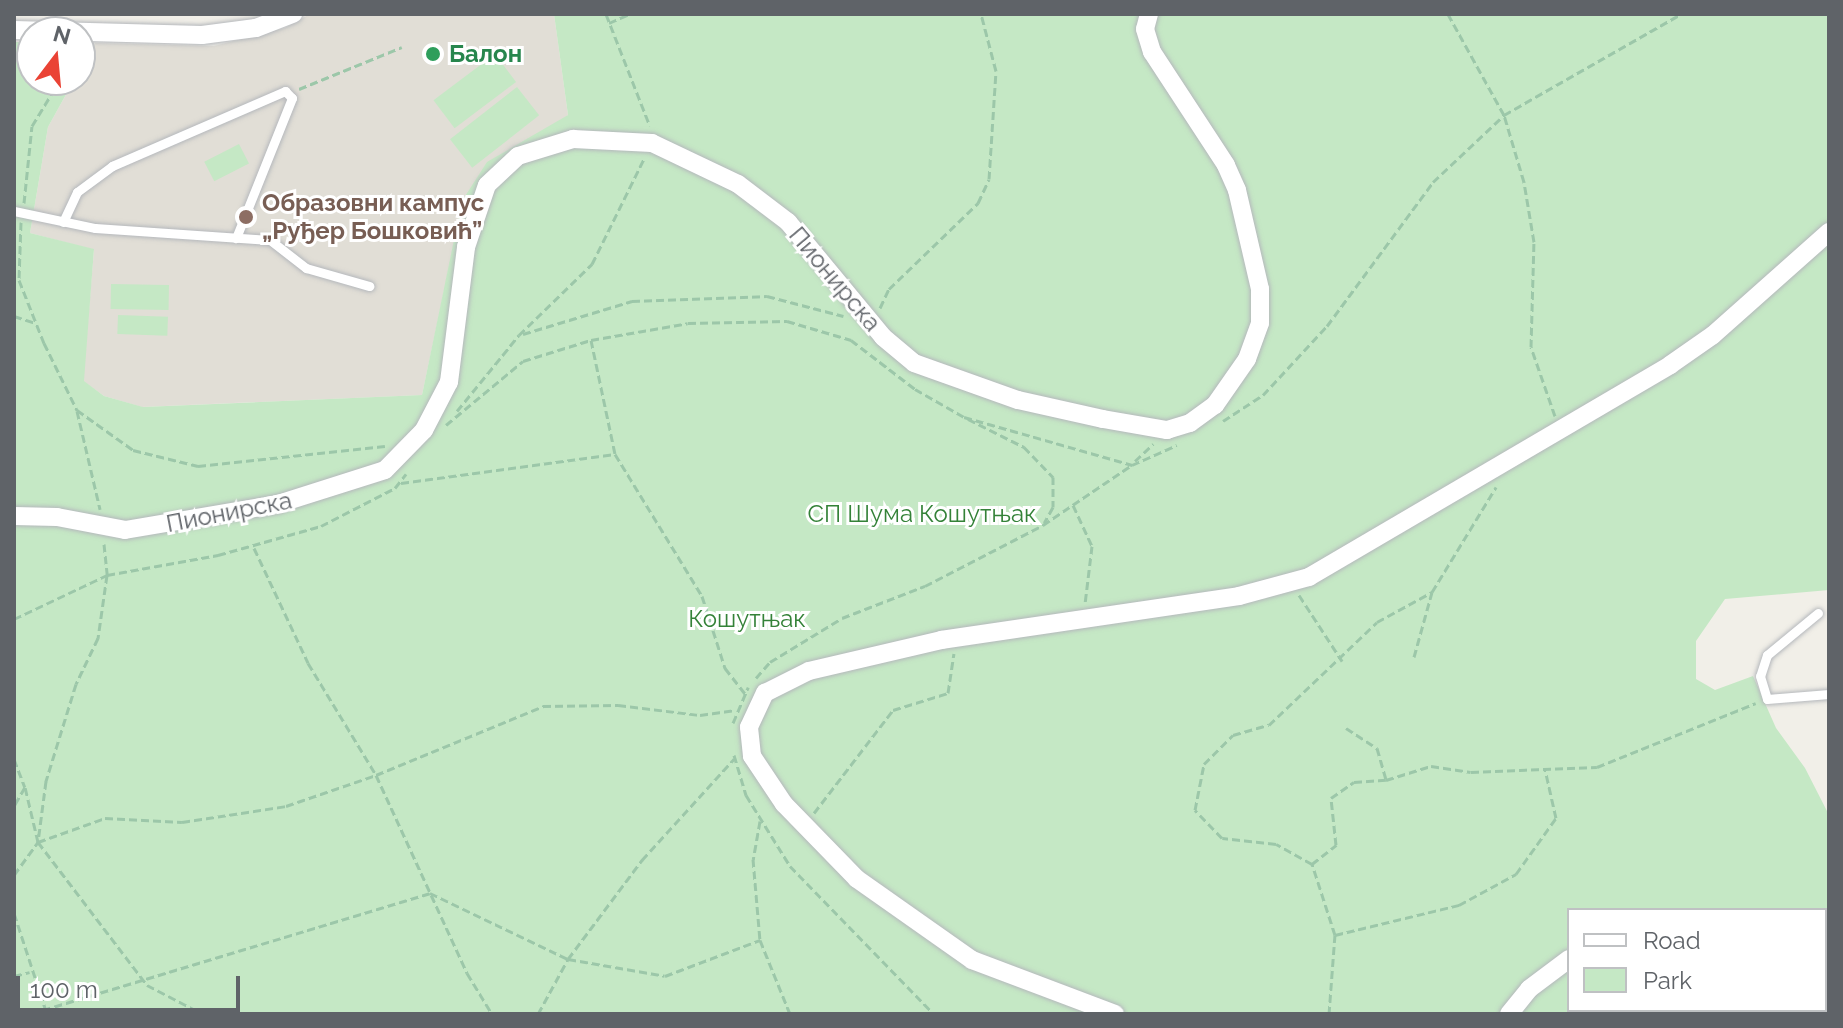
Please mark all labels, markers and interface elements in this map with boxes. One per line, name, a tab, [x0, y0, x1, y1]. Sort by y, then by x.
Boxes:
north arrow	[16, 16, 96, 96]
text: N	[50, 20, 74, 50]
place label: Балон	[449, 40, 522, 68]
marker: Балон	[424, 45, 442, 63]
place label: Образовни кампус „Руђер Бошковић”	[262, 189, 484, 245]
marker: Образовни кампус „Руђер Бошковић”	[237, 208, 255, 226]
street label: Пионирска	[783, 221, 887, 337]
street label: Пионирска	[164, 486, 294, 538]
park label: СП Шума Кошутњак	[808, 500, 1036, 528]
park label: Кошутњак	[688, 605, 806, 633]
legend	[1567, 908, 1827, 1012]
text: Road	[1643, 926, 1701, 955]
scale bar	[20, 960, 244, 1010]
text: Park	[1643, 966, 1692, 995]
text: 100 m	[30, 975, 98, 1004]

